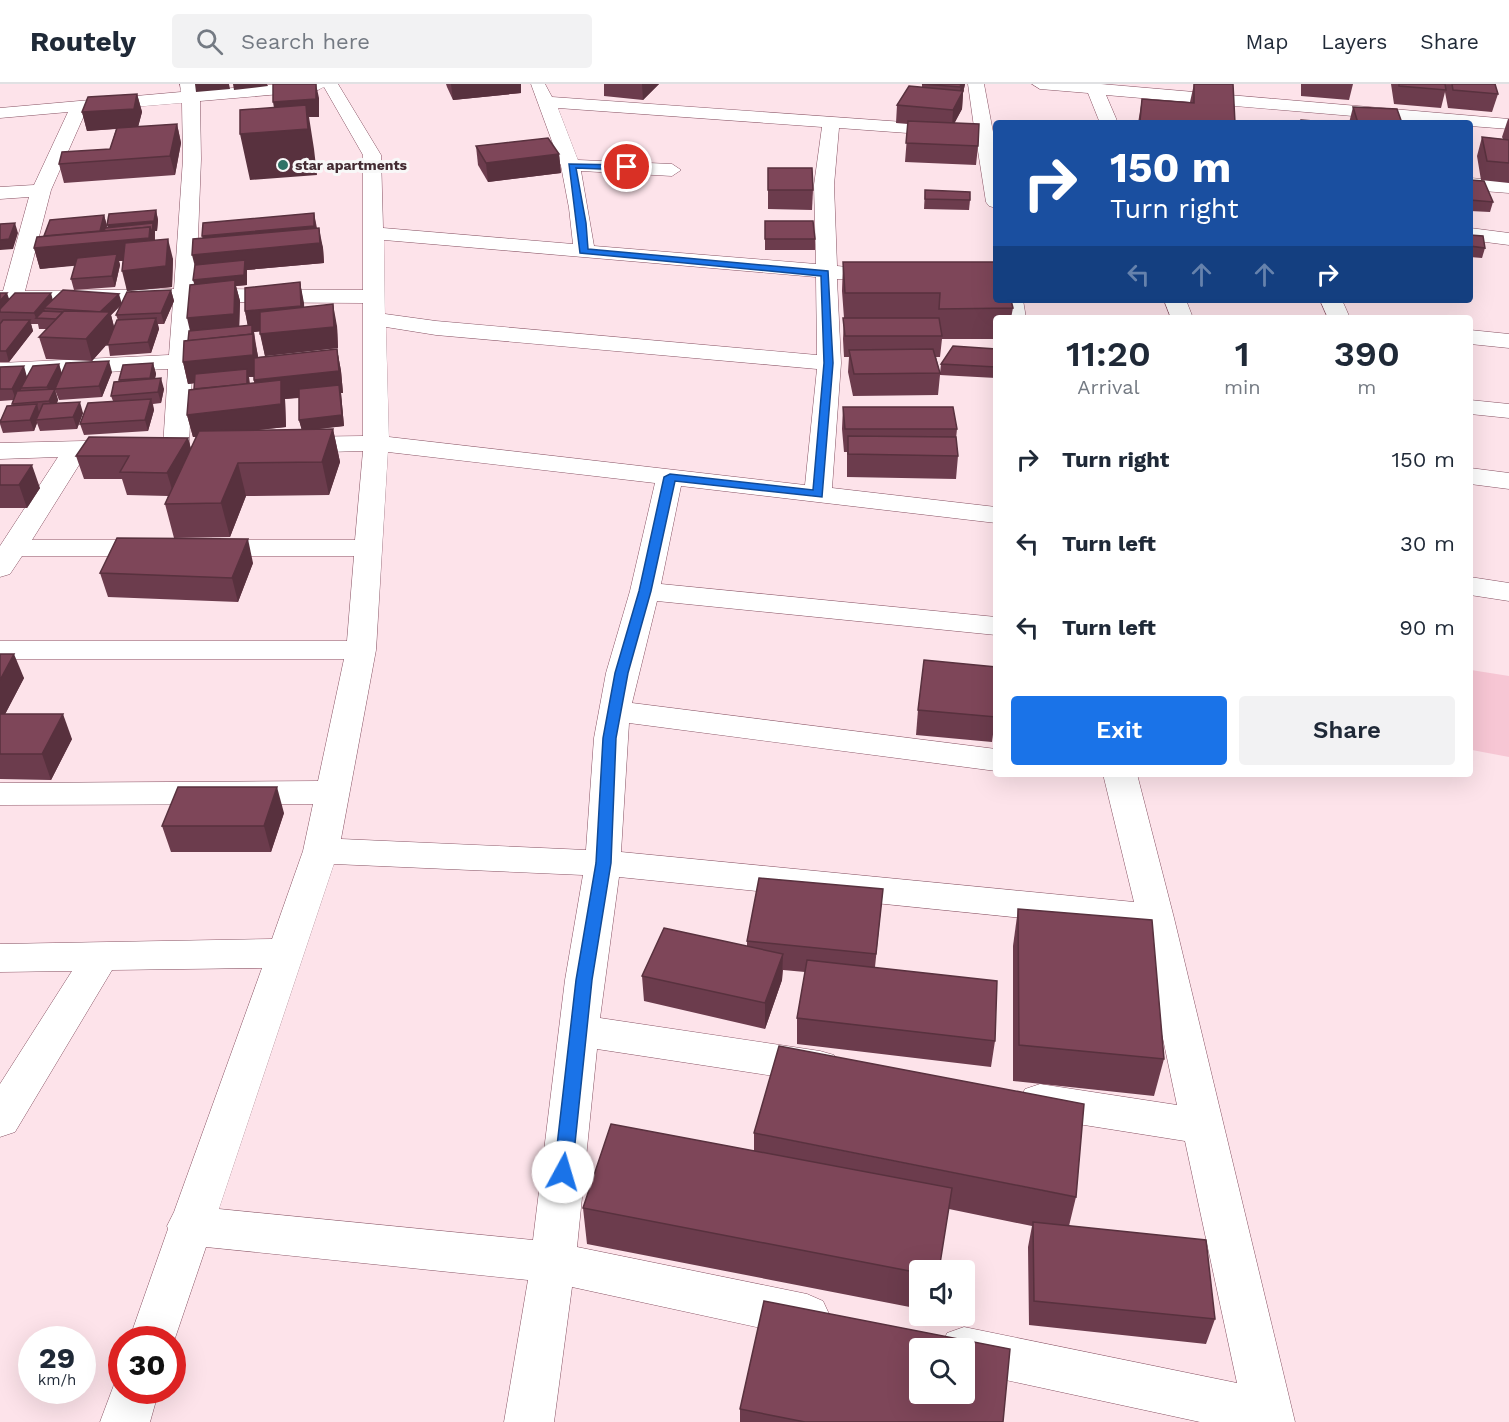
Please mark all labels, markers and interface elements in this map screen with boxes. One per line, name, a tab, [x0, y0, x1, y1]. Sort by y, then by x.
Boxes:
search box	[172, 14, 592, 68]
text: Routely	[30, 25, 136, 58]
icon: search	[193, 25, 226, 58]
text: Search here	[241, 29, 370, 54]
text: Map	[1245, 29, 1288, 54]
text: Layers	[1321, 29, 1387, 54]
text: Share	[1420, 29, 1479, 54]
pin	[601, 141, 652, 192]
text: 150 m	[1110, 143, 1231, 192]
icon: right	[1011, 144, 1089, 222]
icon: arrive	[610, 150, 643, 183]
place label: star apartments	[295, 157, 408, 173]
marker: star apartments	[276, 158, 290, 172]
text: Turn right	[1110, 193, 1239, 225]
icon: left	[1122, 258, 1155, 291]
icon: ahead	[1185, 258, 1218, 291]
icon: ahead	[1248, 258, 1281, 291]
icon: right	[1311, 258, 1344, 291]
text: 11:20	[1066, 333, 1151, 375]
text: 1	[1235, 333, 1250, 375]
text: 390	[1334, 333, 1400, 375]
text: Arrival	[1077, 375, 1140, 399]
text: min	[1224, 375, 1261, 399]
text: m	[1357, 375, 1376, 399]
icon: right	[1011, 443, 1044, 476]
text: Turn right	[1062, 447, 1169, 472]
text: 150 m	[1391, 447, 1455, 472]
icon: left	[1011, 527, 1044, 560]
text: Turn left	[1062, 531, 1156, 556]
text: 30 m	[1400, 531, 1455, 556]
icon: left	[1011, 611, 1044, 644]
text: Turn left	[1062, 615, 1156, 640]
text: 90 m	[1399, 615, 1455, 640]
button: Exit	[1011, 696, 1227, 765]
button: Share	[1239, 696, 1455, 765]
position arrow	[531, 1140, 595, 1204]
map controls	[909, 1260, 975, 1404]
button: sound	[909, 1260, 975, 1326]
speed limit sign: 30	[108, 1326, 186, 1404]
button: search	[909, 1338, 975, 1404]
text: 29	[39, 1340, 75, 1375]
text: km/h	[38, 1371, 76, 1389]

